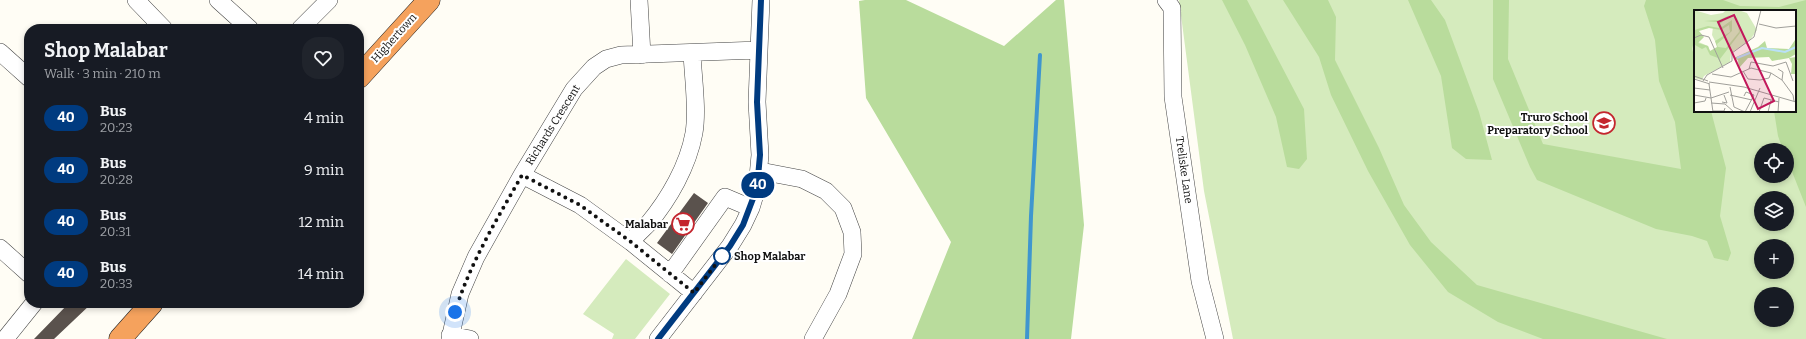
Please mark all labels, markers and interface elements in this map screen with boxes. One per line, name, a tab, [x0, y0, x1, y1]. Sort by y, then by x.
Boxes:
inset map	[1694, 10, 1796, 112]
street label: Highertown	[369, 11, 419, 65]
button: heart	[302, 37, 344, 79]
text: Shop Malabar	[44, 39, 168, 62]
text: Walk · 3 min · 210 m	[44, 66, 161, 81]
street label: Richards Crescent	[523, 82, 583, 168]
text: Bus	[100, 102, 126, 120]
text: 40	[57, 109, 75, 126]
text: 4 min	[304, 109, 344, 127]
school or university icon: Truro School Preparatory School	[1591, 110, 1617, 136]
place label: Truro School Preparatory School	[1487, 111, 1589, 137]
text: 20:23	[100, 120, 133, 135]
street label: Treliske Lane	[1173, 136, 1195, 204]
map controls	[1754, 143, 1794, 327]
button: locate	[1754, 143, 1794, 183]
text: Bus	[100, 154, 126, 172]
text: 40	[57, 161, 75, 178]
text: 9 min	[304, 161, 344, 179]
text: 20:28	[100, 172, 133, 187]
line badge: 40	[740, 172, 776, 198]
text: 40	[749, 176, 767, 193]
button: layers	[1754, 191, 1794, 231]
text: Bus	[100, 206, 126, 224]
supermarket icon: Malabar	[670, 211, 696, 237]
text: 40	[57, 213, 75, 230]
text: 12 min	[298, 213, 344, 231]
place label: Malabar	[625, 218, 669, 231]
text: 20:31	[100, 224, 131, 239]
button: +	[1754, 239, 1794, 279]
marker: Shop Malabar	[713, 247, 731, 265]
place label: Shop Malabar	[734, 250, 806, 263]
text: Bus	[100, 258, 126, 276]
text: 40	[57, 265, 75, 282]
text: 14 min	[298, 265, 344, 283]
text: 20:33	[100, 276, 133, 291]
button: −	[1754, 287, 1794, 327]
your location	[445, 302, 465, 322]

